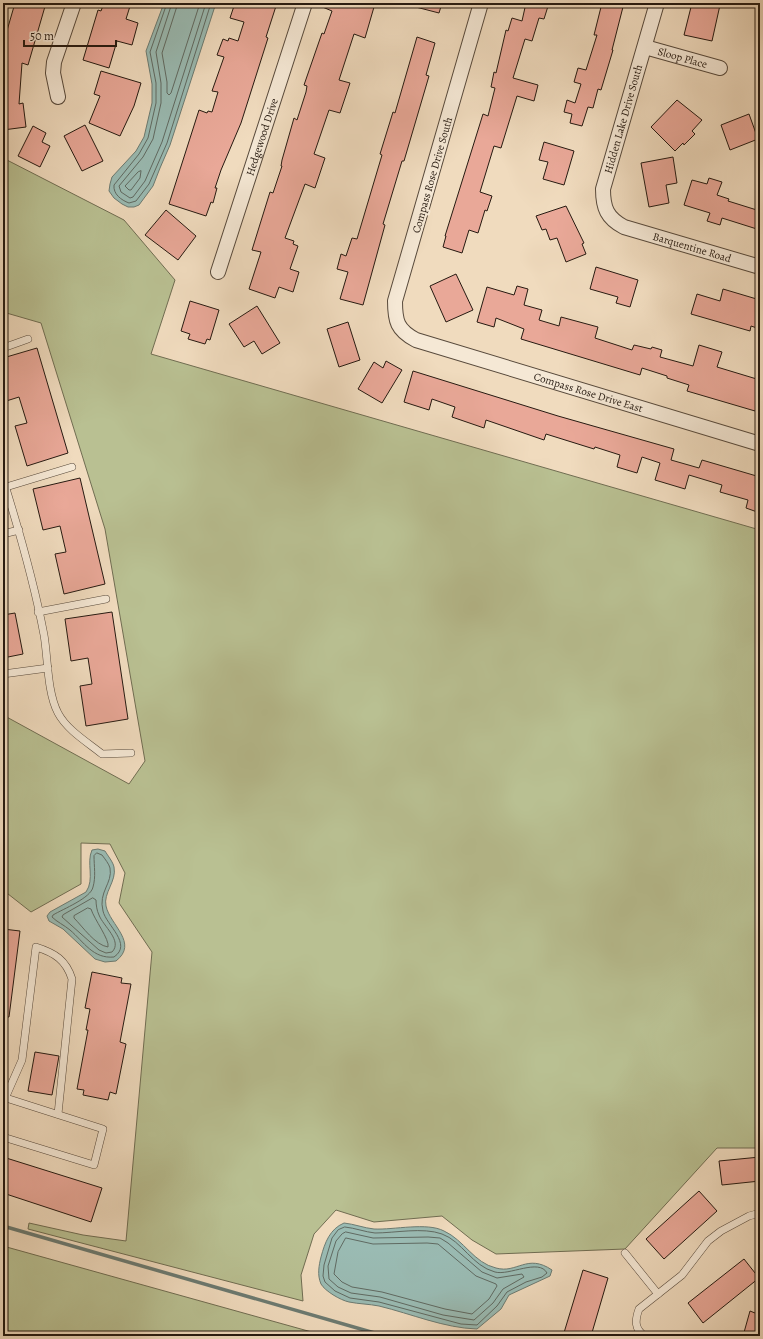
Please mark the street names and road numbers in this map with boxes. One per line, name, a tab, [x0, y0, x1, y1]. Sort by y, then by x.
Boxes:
street label: Sloop Place	[656, 44, 709, 72]
street label: Hidden Lake Drive South	[601, 63, 646, 175]
street label: Hedgewood Drive	[243, 96, 282, 178]
street label: Compass Rose Drive South	[409, 115, 456, 235]
street label: Barquentine Road	[651, 229, 733, 266]
street label: Compass Rose Drive East	[532, 369, 645, 416]

